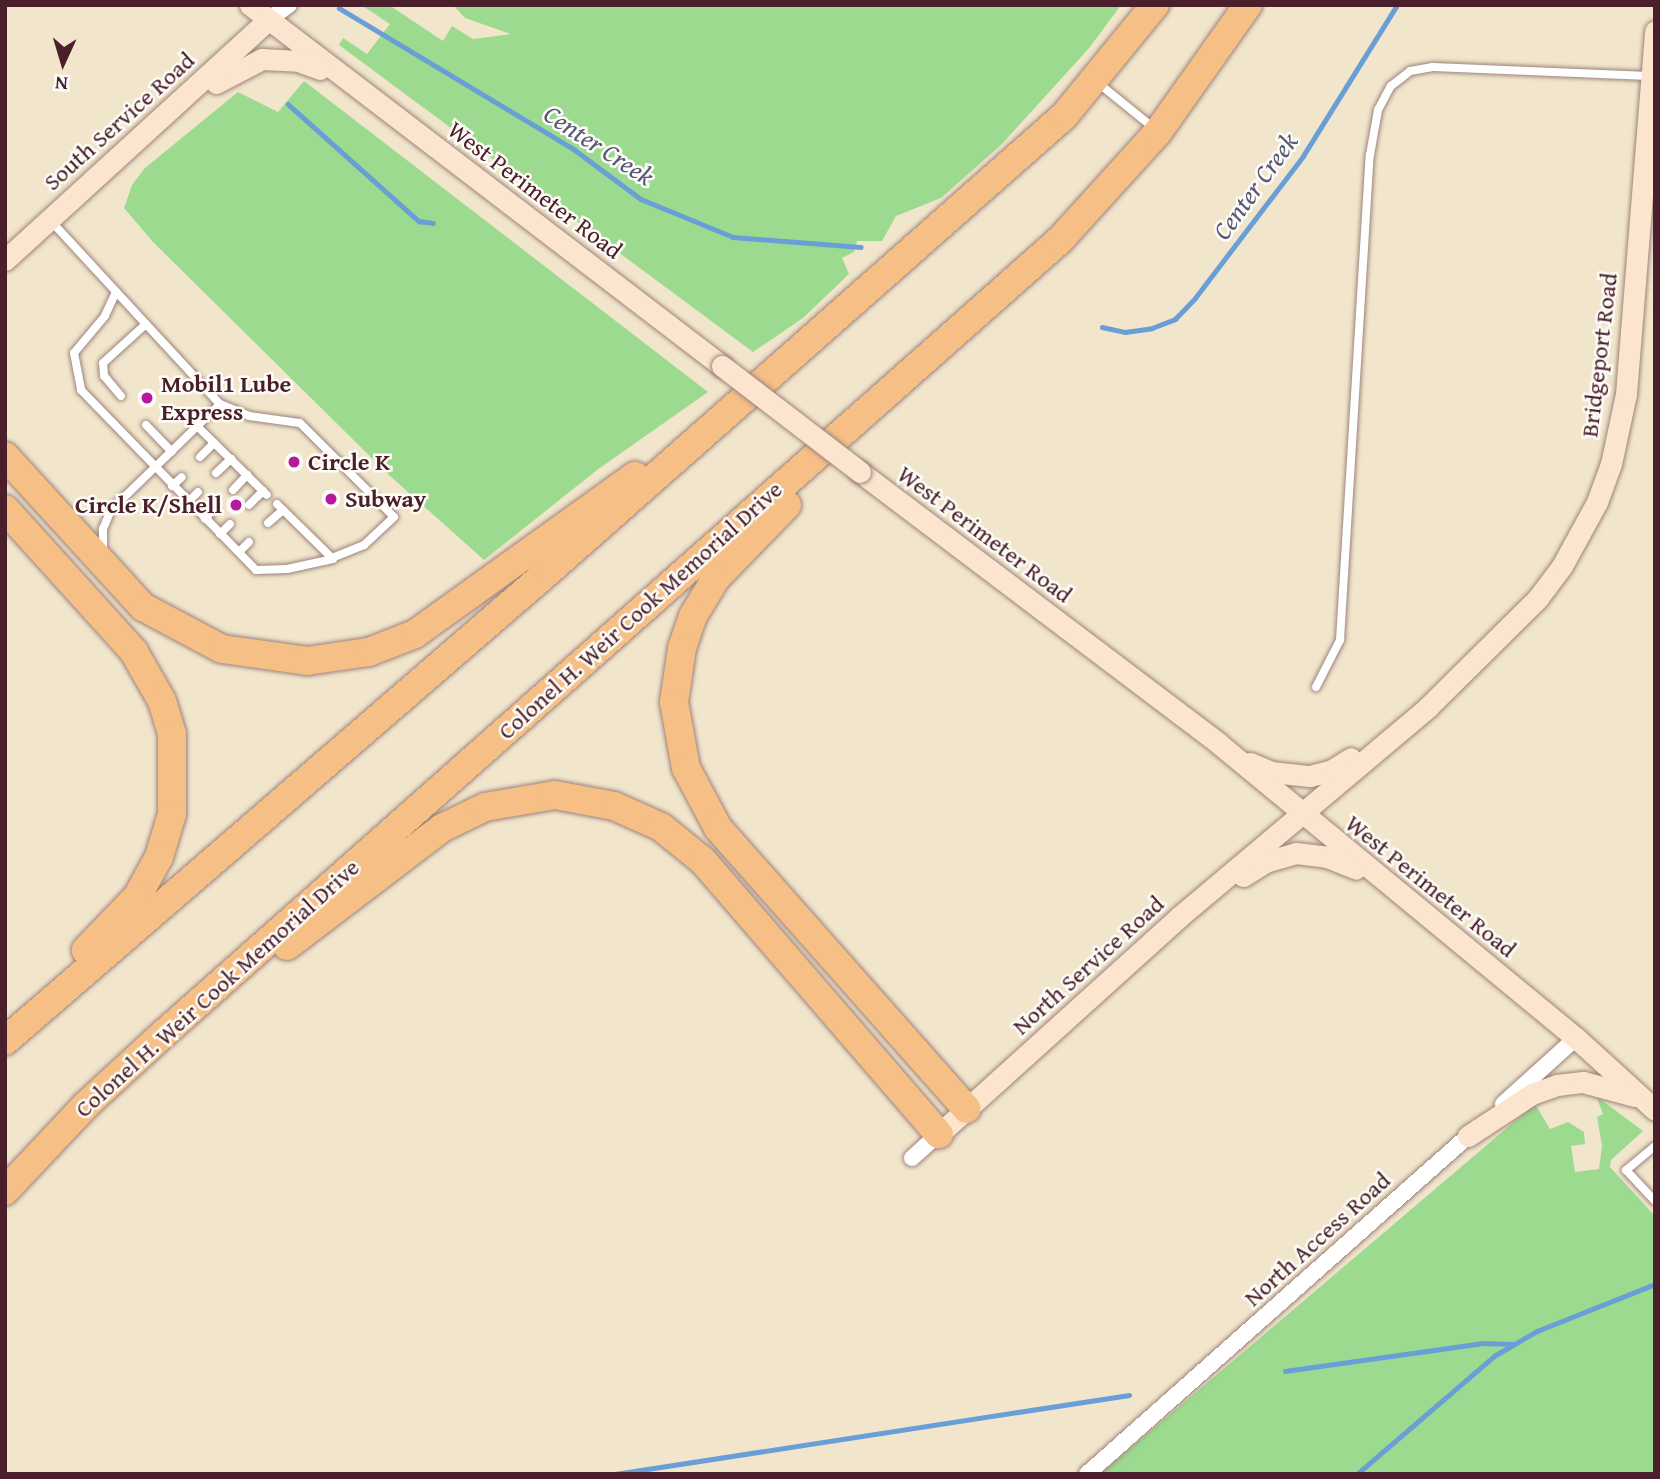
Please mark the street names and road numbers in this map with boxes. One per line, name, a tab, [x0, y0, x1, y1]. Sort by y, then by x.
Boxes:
street label: South Service Road	[38, 46, 200, 196]
street label: West Perimeter Road	[442, 115, 628, 265]
street label: Bridgeport Road	[1575, 271, 1623, 439]
street label: West Perimeter Road	[892, 459, 1078, 609]
street label: Colonel H. Weir Cook Memorial Drive	[492, 475, 788, 745]
street label: West Perimeter Road	[1340, 808, 1522, 964]
street label: Colonel H. Weir Cook Memorial Drive	[69, 853, 365, 1123]
street label: North Service Road	[1006, 889, 1170, 1041]
street label: North Access Road	[1238, 1166, 1396, 1312]

